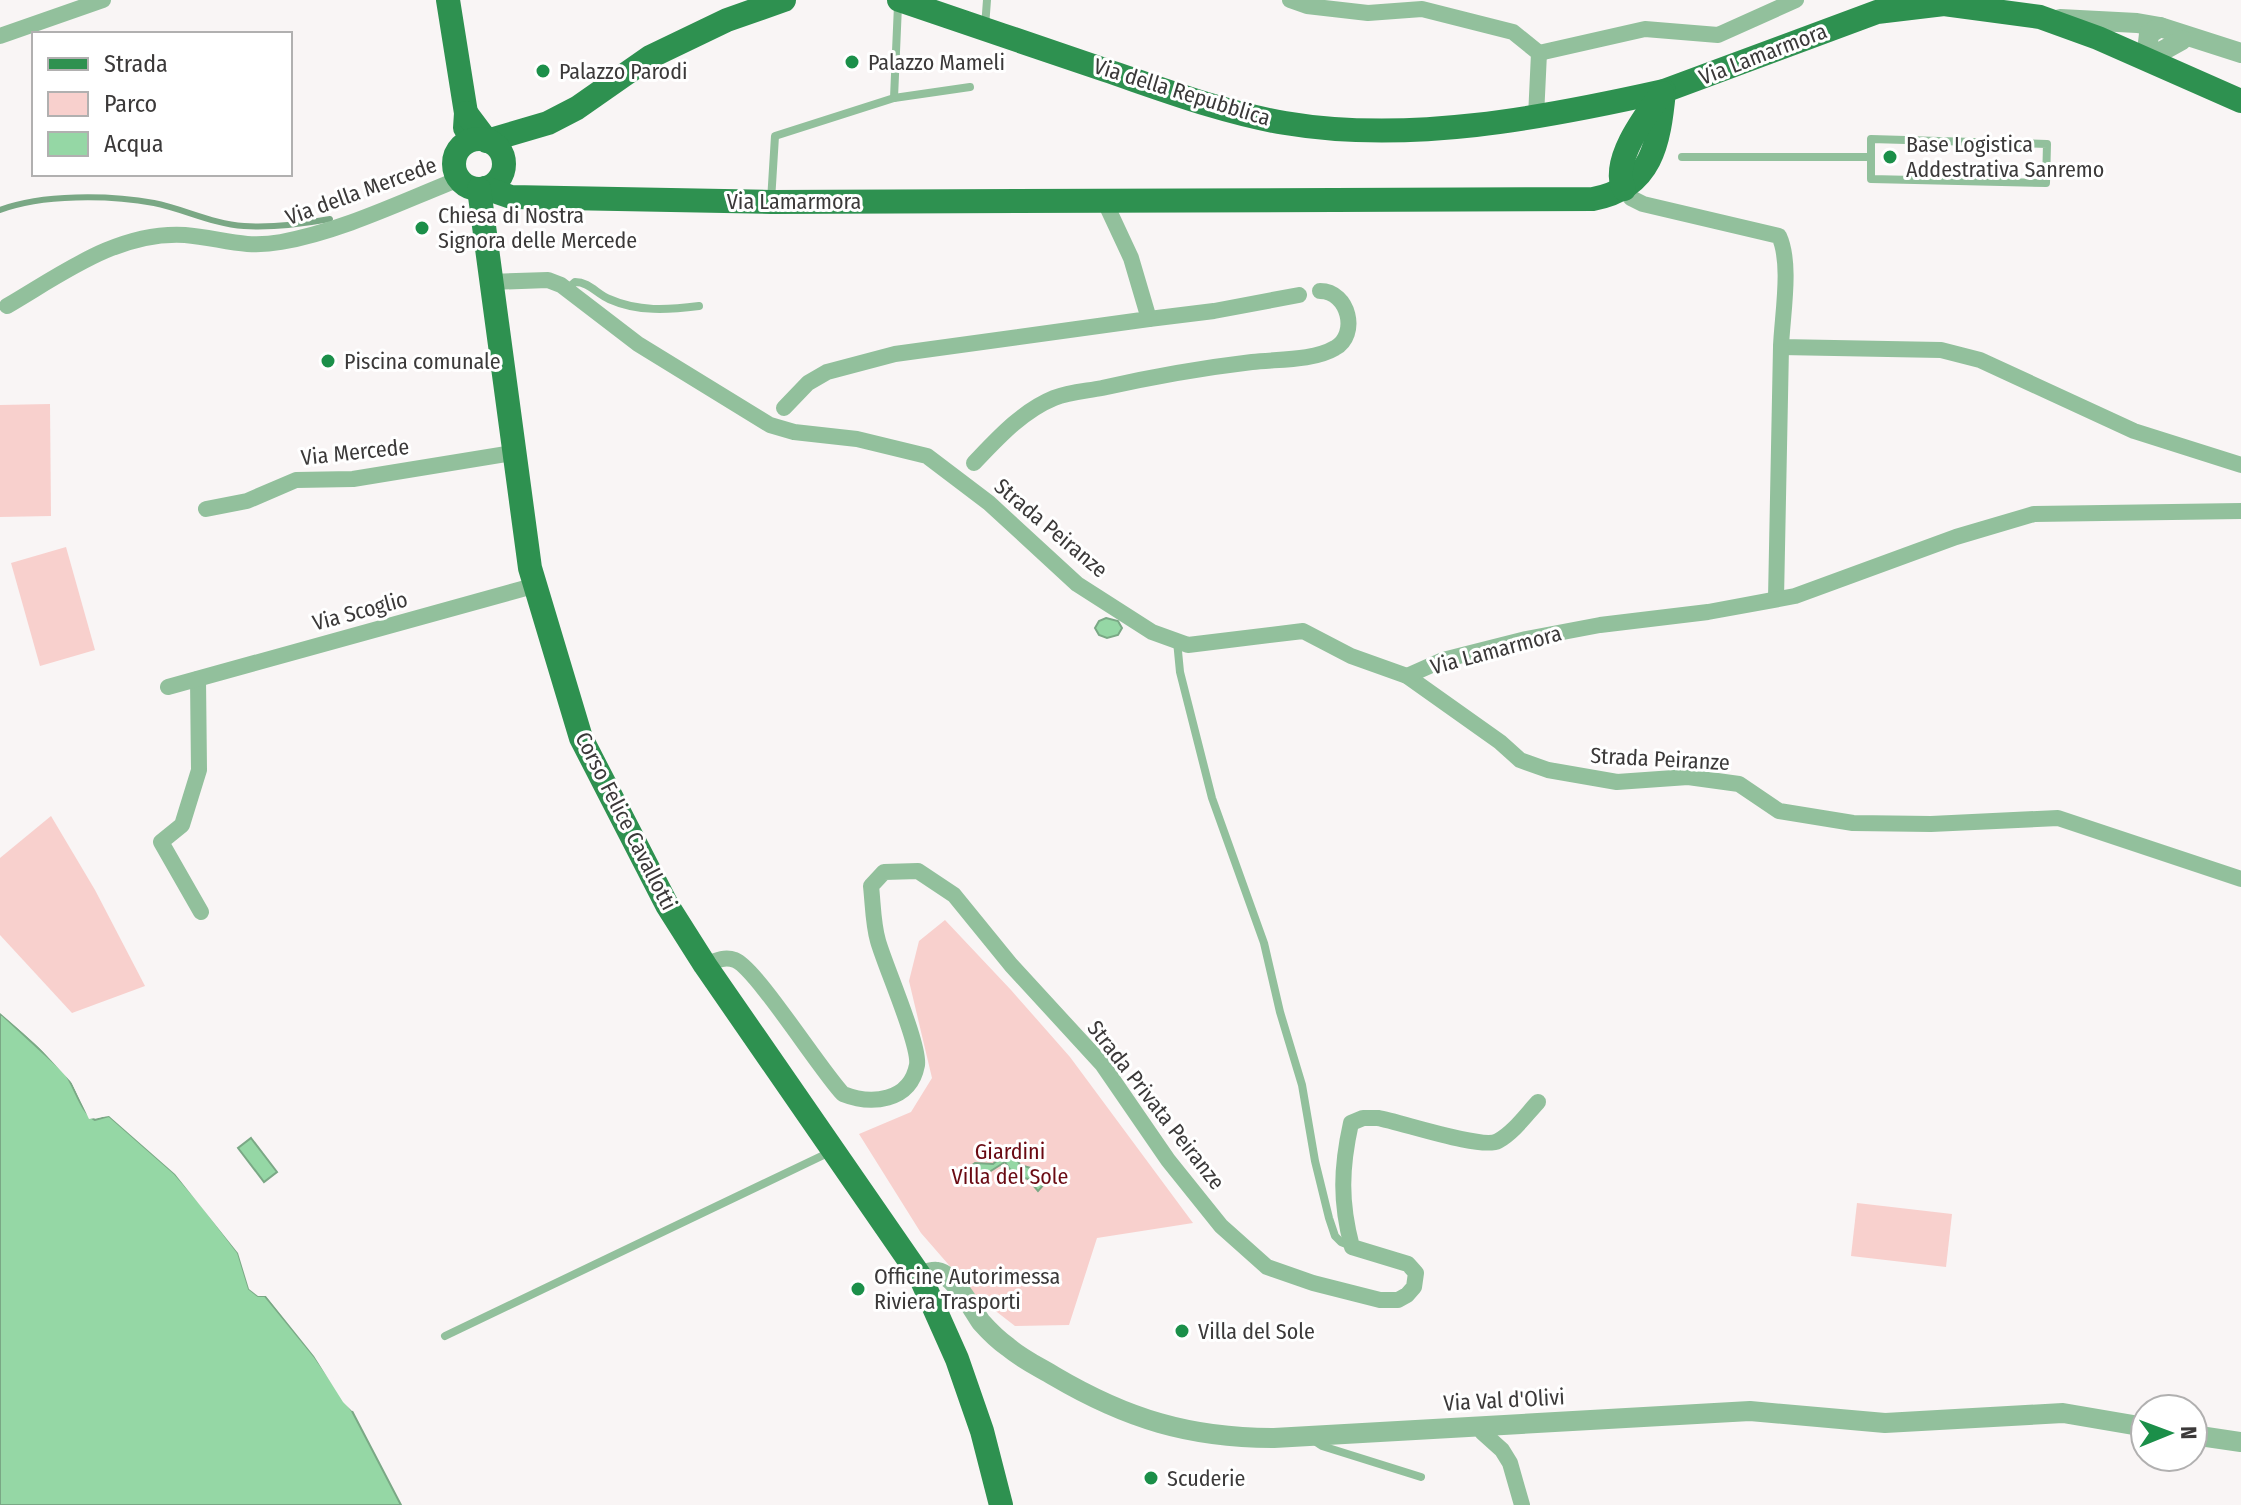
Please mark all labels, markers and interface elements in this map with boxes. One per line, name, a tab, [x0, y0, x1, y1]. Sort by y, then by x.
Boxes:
street label: Via Lamarmora	[1695, 17, 1831, 91]
legend	[32, 32, 292, 176]
place label: Palazzo Mameli	[868, 49, 1005, 76]
text: Strada	[104, 50, 168, 78]
street label: Via della Repubblica	[1090, 52, 1274, 132]
marker: Palazzo Mameli	[843, 53, 861, 71]
place label: Palazzo Parodi	[559, 58, 687, 85]
marker: Palazzo Parodi	[534, 62, 552, 80]
text: Parco	[104, 90, 157, 118]
text: Acqua	[104, 130, 164, 158]
place label: Base Logistica Addestrativa Sanremo	[1906, 131, 2104, 183]
marker: Base Logistica Addestrativa Sanremo	[1881, 148, 1899, 166]
street label: Via della Mercede	[282, 151, 440, 231]
street label: Via Lamarmora	[727, 188, 861, 215]
place label: Chiesa di Nostra Signora delle Mercede	[438, 202, 637, 254]
marker: Chiesa di Nostra Signora delle Mercede	[413, 219, 431, 237]
place label: Piscina comunale	[344, 348, 501, 375]
marker: Piscina comunale	[319, 352, 337, 370]
street label: Via Mercede	[299, 433, 411, 471]
street label: Strada Peiranze	[989, 473, 1113, 583]
street label: Via Scoglio	[309, 585, 411, 637]
street label: Via Lamarmora	[1427, 620, 1565, 680]
street label: Corso Felice Cavallotti	[569, 727, 683, 915]
street label: Strada Peiranze	[1590, 742, 1730, 776]
street label: Strada Privata Peiranze	[1082, 1015, 1230, 1195]
park label: Giardini Villa del Sole	[952, 1138, 1068, 1190]
place label: Officine Autorimessa Riviera Trasporti	[874, 1263, 1060, 1315]
marker: Officine Autorimessa Riviera Trasporti	[849, 1280, 867, 1298]
place label: Villa del Sole	[1198, 1318, 1315, 1345]
marker: Villa del Sole	[1173, 1322, 1191, 1340]
street label: Via Val d'Olivi	[1443, 1383, 1565, 1417]
north arrow	[2129, 1393, 2209, 1473]
text: N	[2175, 1426, 2202, 1439]
place label: Scuderie	[1167, 1465, 1245, 1492]
marker: Scuderie	[1142, 1469, 1160, 1487]

